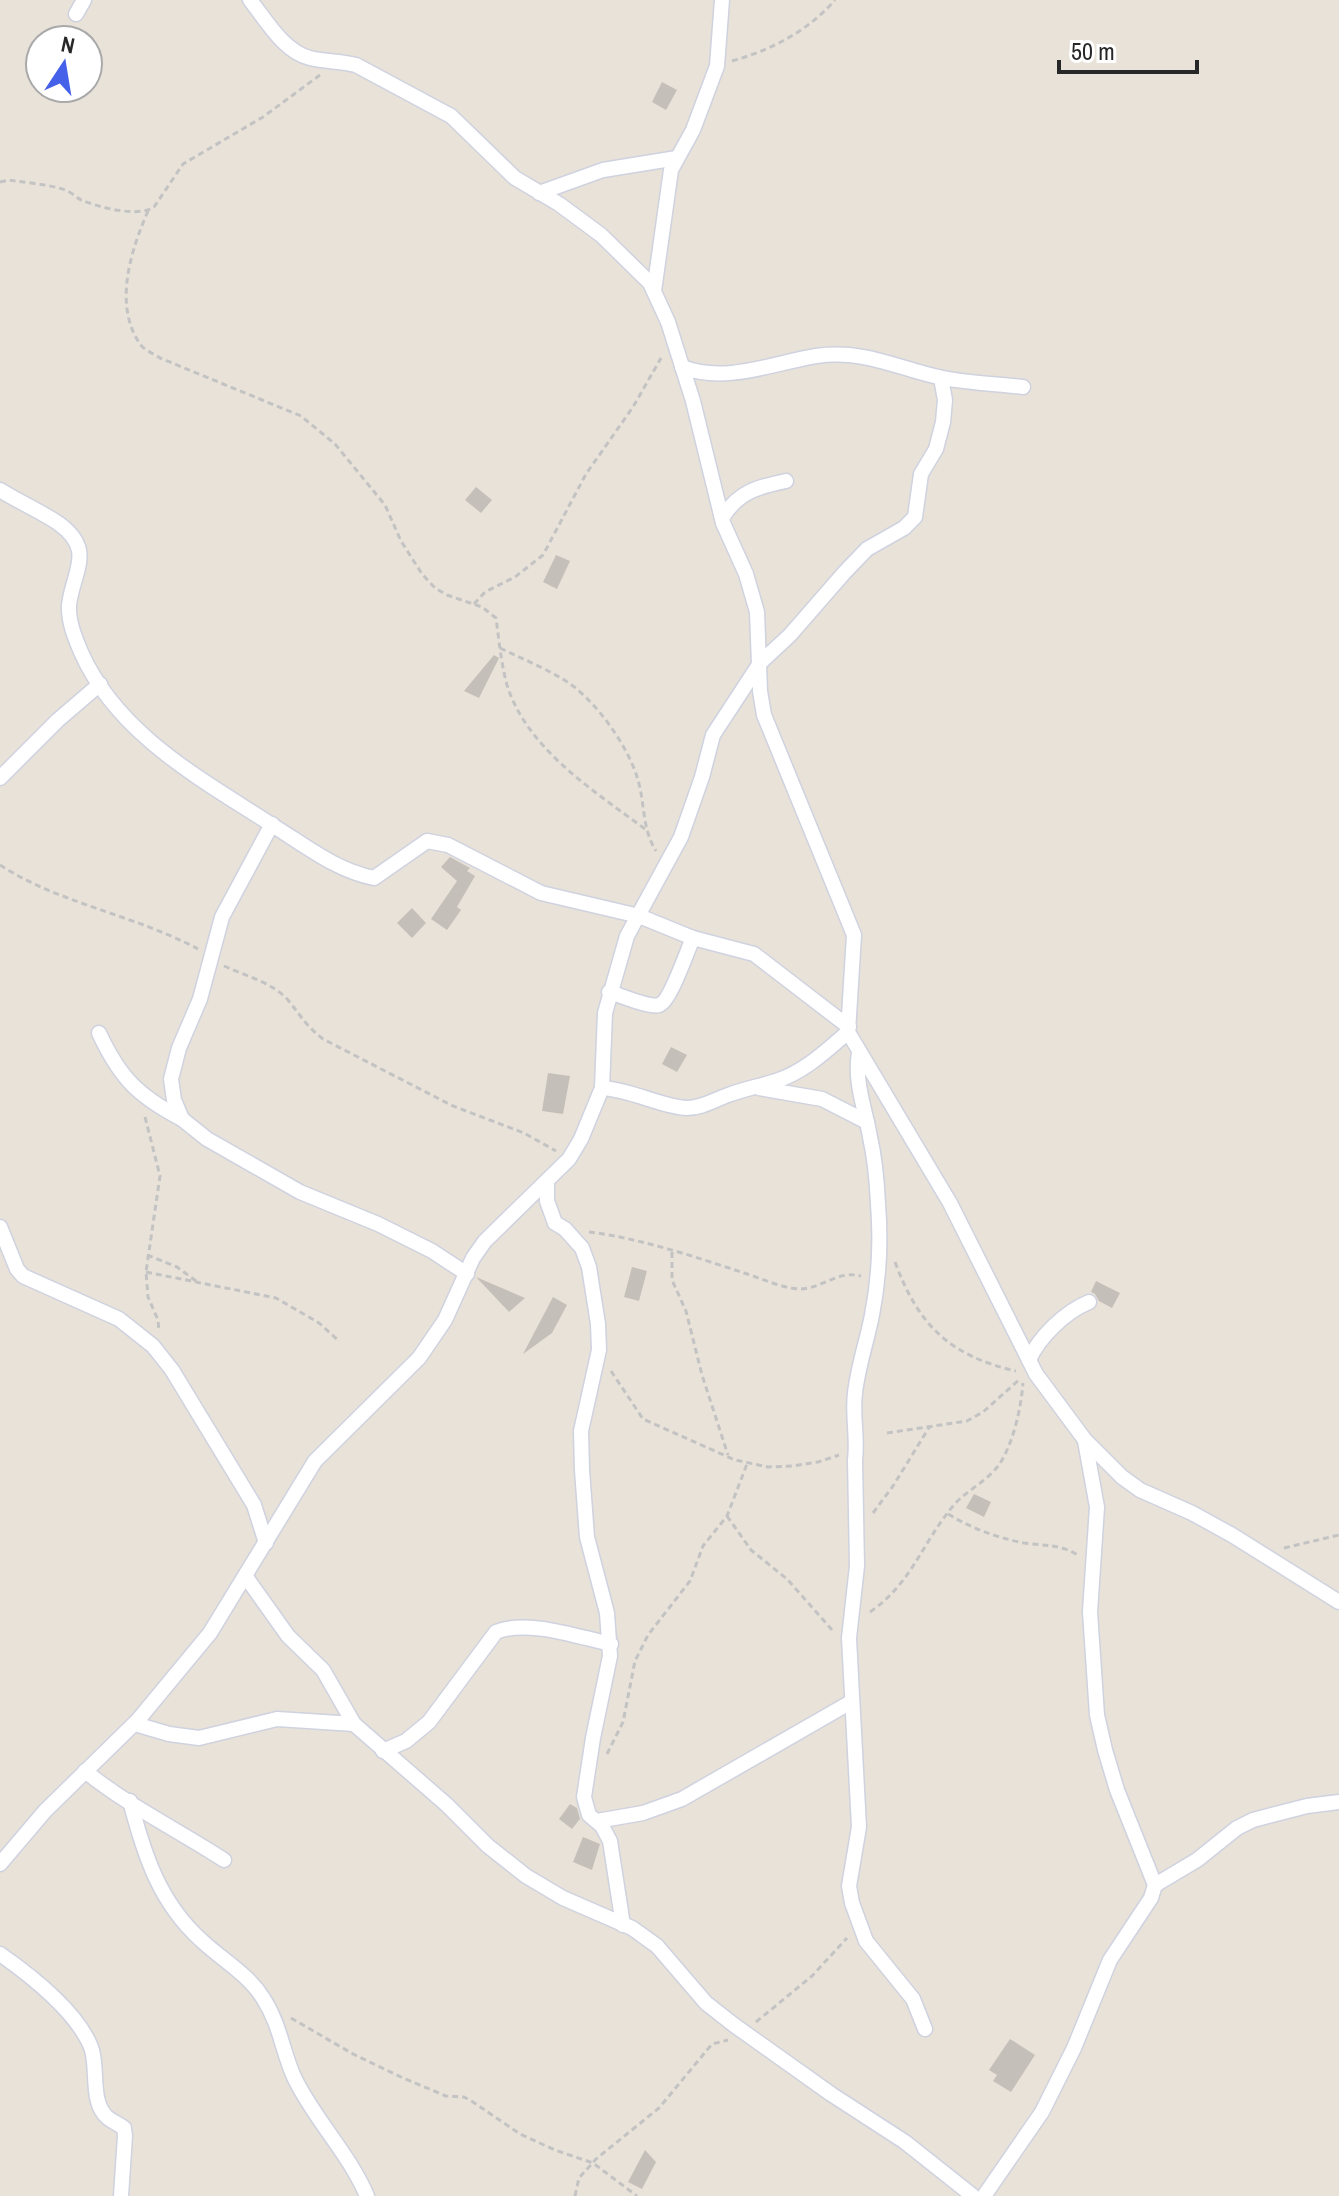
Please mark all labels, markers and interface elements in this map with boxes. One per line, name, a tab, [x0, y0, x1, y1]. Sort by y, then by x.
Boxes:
north arrow	[24, 24, 104, 104]
scale bar	[1059, 24, 1197, 74]
text: N	[59, 28, 78, 60]
text: 50 m	[1071, 35, 1115, 67]

